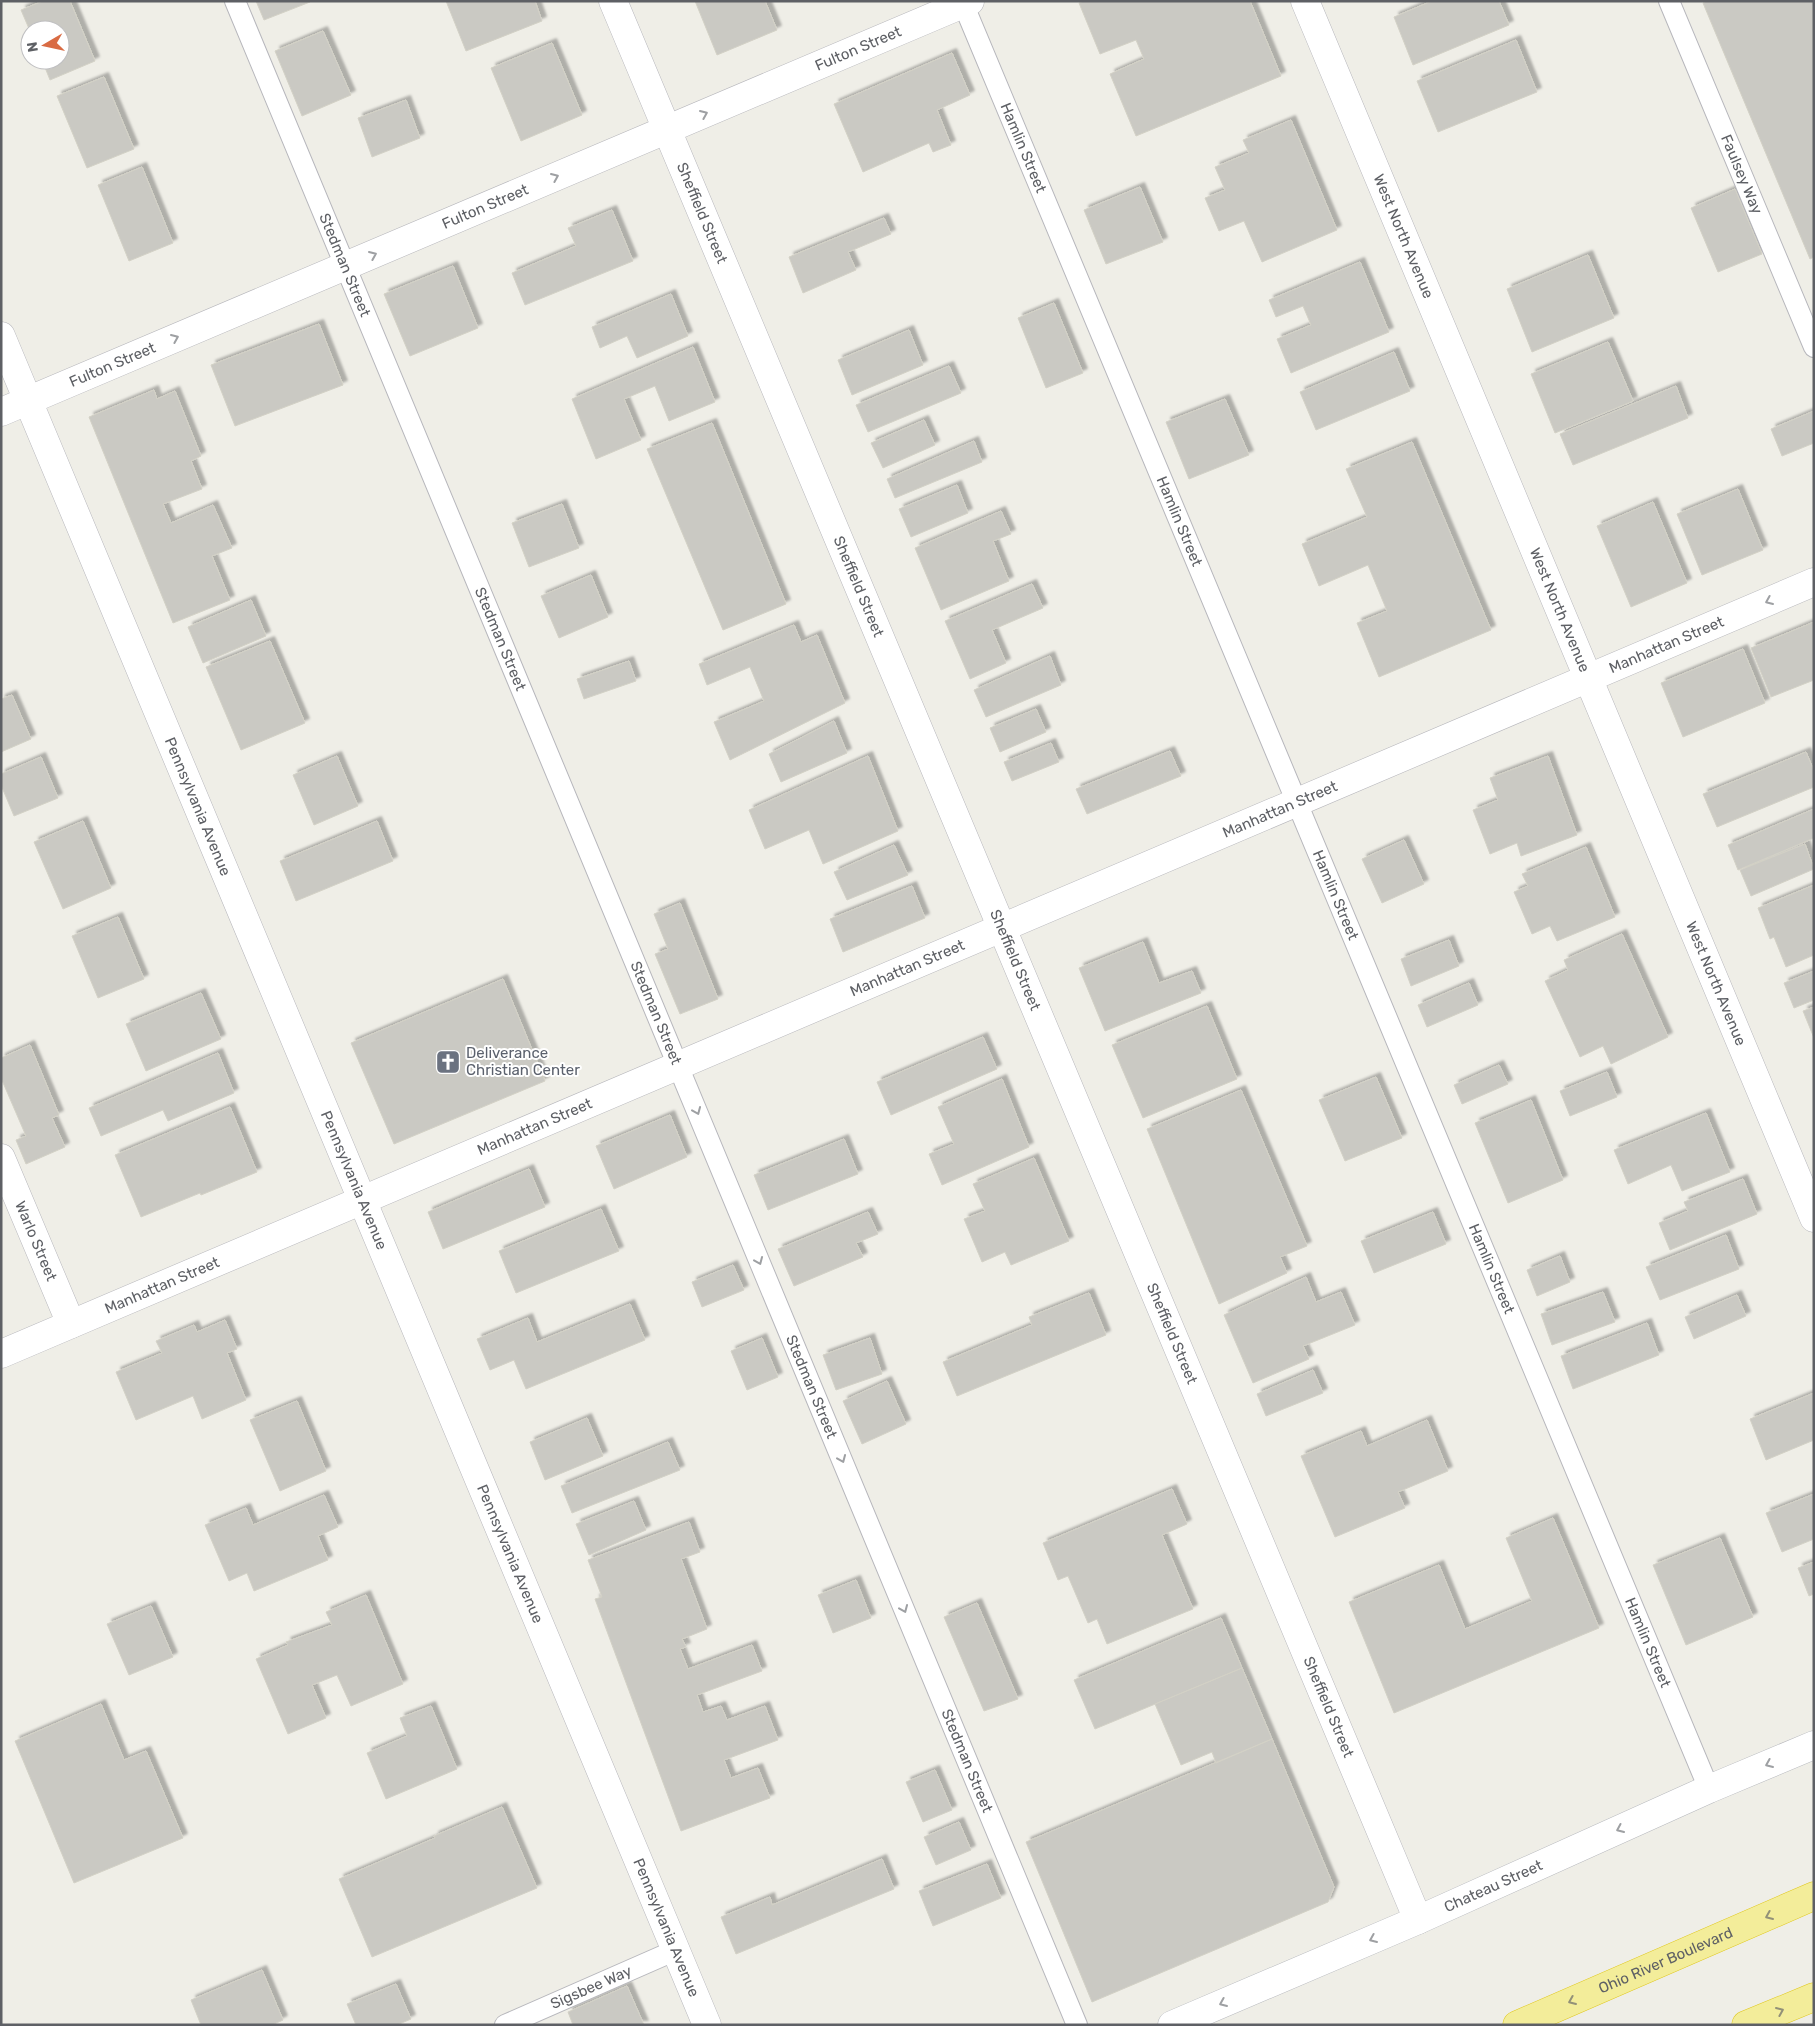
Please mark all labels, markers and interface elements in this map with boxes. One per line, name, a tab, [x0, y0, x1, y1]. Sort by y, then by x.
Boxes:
north arrow	[20, 20, 70, 70]
street label: Fulton Street	[812, 22, 904, 75]
text: N	[23, 41, 42, 53]
street label: Hamlin Street	[997, 100, 1050, 196]
one-way arrow	[699, 109, 708, 120]
street label: Faulsey Way	[1717, 132, 1766, 217]
street label: Sheffield Street	[673, 160, 731, 266]
street label: West North Avenue	[1369, 171, 1437, 301]
one-way arrow	[550, 173, 559, 184]
street label: Fulton Street	[439, 180, 531, 233]
street label: Stedman Street	[315, 211, 374, 320]
one-way arrow	[368, 250, 377, 261]
one-way arrow	[170, 334, 179, 345]
street label: Fulton Street	[67, 338, 158, 391]
street label: Hamlin Street	[1153, 474, 1206, 569]
street label: Sheffield Street	[829, 533, 888, 640]
street label: West North Avenue	[1526, 545, 1594, 675]
street label: Stedman Street	[471, 585, 530, 694]
one-way arrow	[1765, 594, 1774, 605]
street label: Manhattan Street	[1606, 612, 1726, 677]
street label: Pennsylvania Avenue	[161, 735, 235, 879]
street label: Manhattan Street	[1220, 777, 1340, 842]
street label: Hamlin Street	[1309, 847, 1362, 943]
street label: Sheffield Street	[986, 907, 1044, 1013]
street label: West North Avenue	[1682, 919, 1750, 1048]
street label: Manhattan Street	[847, 936, 967, 1000]
street label: Stedman Street	[626, 959, 686, 1067]
place label: Deliverance Christian Center	[466, 1044, 580, 1079]
church icon: Deliverance Christian Center	[435, 1049, 461, 1075]
street label: Manhattan Street	[475, 1094, 595, 1159]
one-way arrow	[690, 1106, 701, 1115]
street label: Pennsylvania Avenue	[317, 1108, 391, 1252]
street label: Warlo Street	[11, 1198, 61, 1284]
street label: Hamlin Street	[1465, 1221, 1518, 1317]
street label: Manhattan Street	[102, 1253, 222, 1318]
one-way arrow	[753, 1256, 763, 1265]
street label: Sheffield Street	[1143, 1280, 1201, 1387]
street label: Stedman Street	[782, 1332, 841, 1441]
one-way arrow	[835, 1454, 846, 1463]
street label: Pennsylvania Avenue	[473, 1482, 547, 1626]
street label: Hamlin Street	[1621, 1595, 1675, 1690]
one-way arrow	[898, 1604, 908, 1613]
street label: Sheffield Street	[1299, 1654, 1358, 1760]
street label: Stedman Street	[938, 1706, 997, 1815]
one-way arrow	[1765, 1758, 1774, 1769]
one-way arrow	[1616, 1823, 1625, 1834]
street label: Pennsylvania Avenue	[629, 1856, 703, 2000]
street label: Chateau Street	[1441, 1856, 1545, 1916]
one-way arrow	[1765, 1909, 1774, 1920]
street label: Ohio River Boulevard	[1596, 1923, 1735, 1997]
one-way arrow	[1369, 1933, 1378, 1944]
street label: Sigsbee Way	[548, 1962, 634, 2013]
one-way arrow	[1568, 1995, 1577, 2006]
one-way arrow	[1219, 1996, 1228, 2007]
one-way arrow	[1775, 2006, 1784, 2017]

